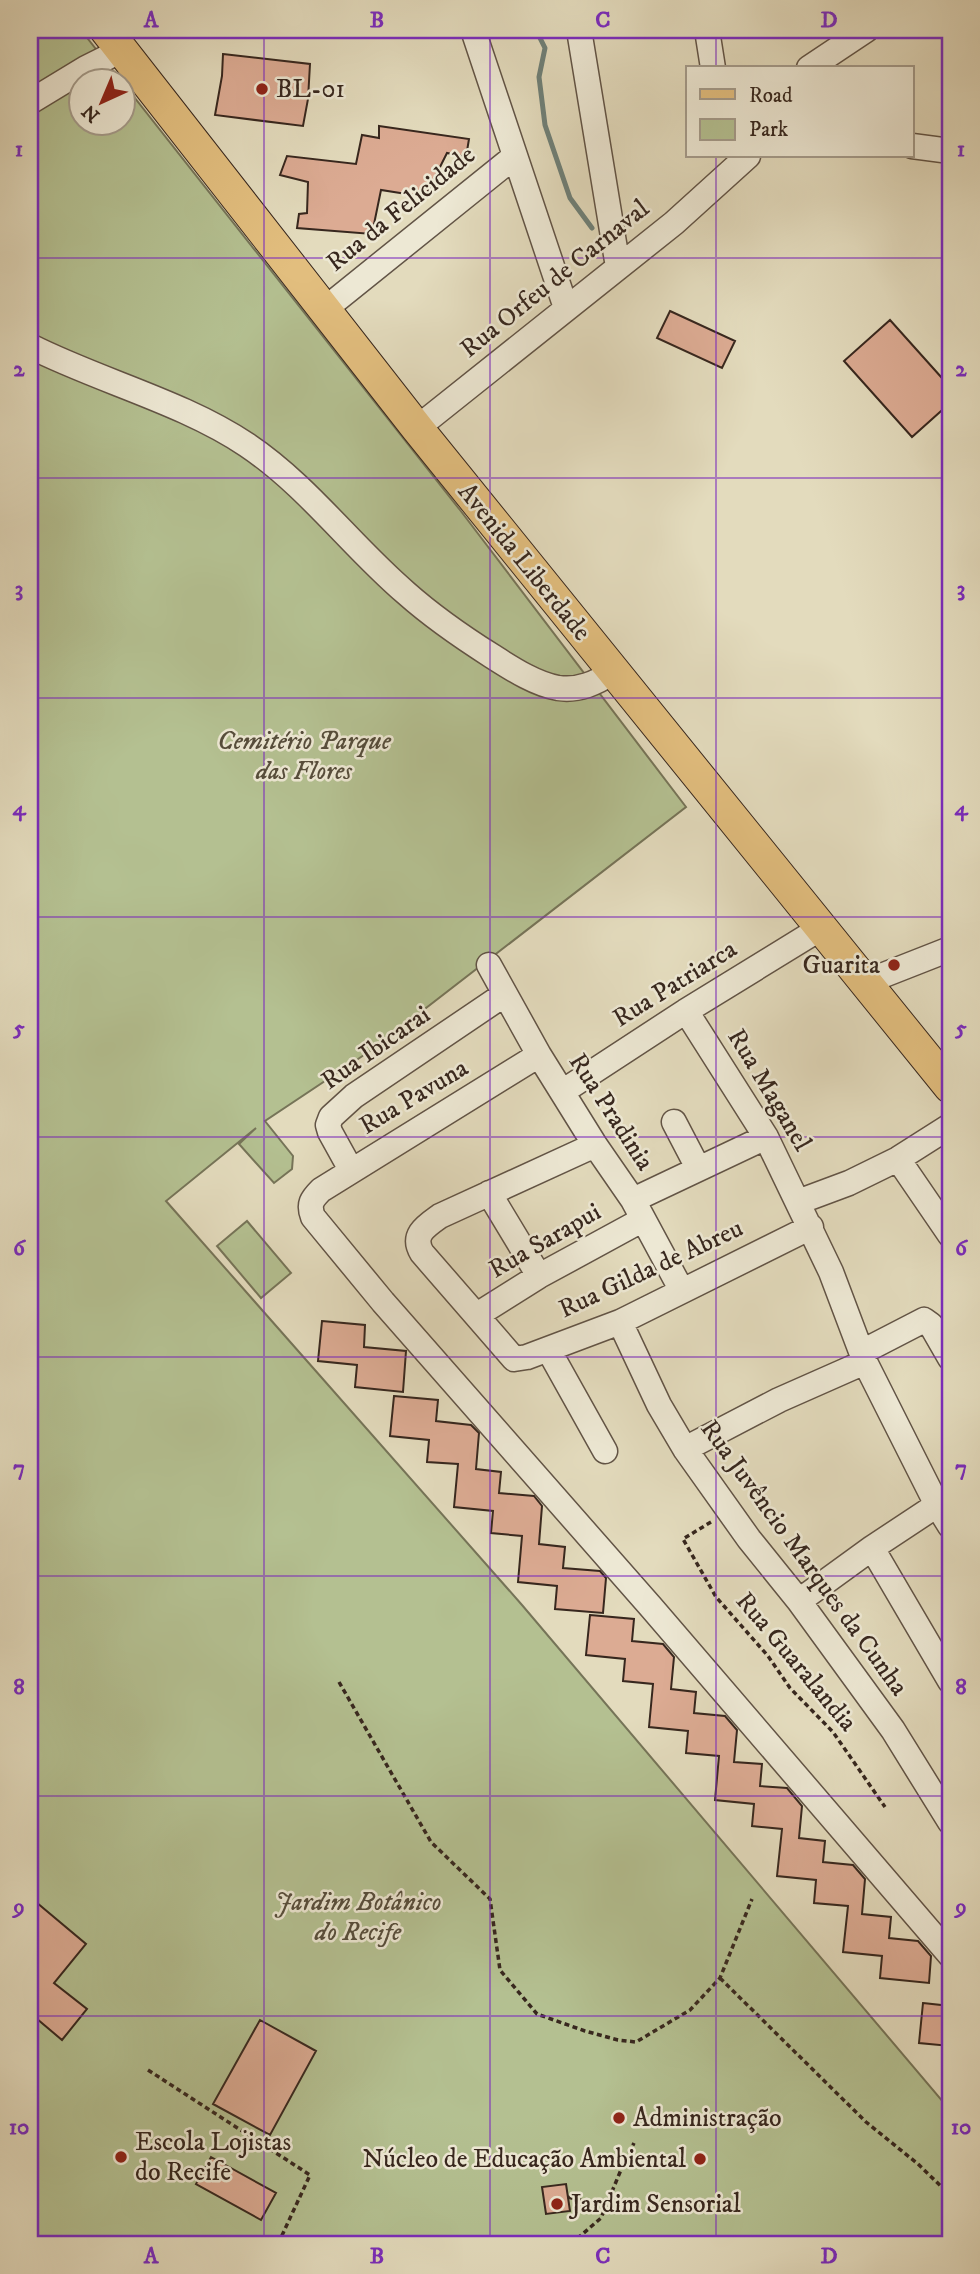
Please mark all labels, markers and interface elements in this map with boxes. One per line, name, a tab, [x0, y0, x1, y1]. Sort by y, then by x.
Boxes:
text: A	[143, 6, 160, 35]
text: B	[370, 6, 384, 35]
text: C	[595, 6, 611, 35]
text: D	[820, 6, 838, 35]
north arrow	[66, 66, 136, 136]
legend	[686, 66, 914, 158]
place label: BL-01	[276, 73, 345, 106]
marker: BL-01	[254, 81, 270, 97]
text: Road	[749, 83, 793, 109]
text: N	[77, 99, 105, 127]
text: Park	[749, 117, 789, 143]
text: 1	[15, 135, 23, 164]
text: 1	[957, 135, 965, 164]
street label: Rua da Felicidade	[320, 139, 482, 279]
street label: Rua Orfeu de Carnaval	[454, 192, 656, 365]
text: 2	[13, 355, 25, 384]
text: 2	[955, 355, 967, 384]
street label: Avenida Liberdade	[450, 476, 598, 648]
text: 3	[15, 575, 23, 604]
text: 3	[957, 575, 965, 604]
park label: Cemitério Parque das Flores	[217, 725, 392, 788]
text: 4	[12, 794, 27, 823]
text: 4	[954, 794, 969, 823]
street label: Rua Patriarca	[607, 933, 743, 1035]
place label: Guarita	[803, 949, 880, 982]
marker: Guarita	[886, 957, 902, 973]
street label: Rua Ibicarai	[315, 998, 437, 1098]
text: 5	[12, 1014, 25, 1043]
text: 5	[954, 1014, 967, 1043]
street label: Rua Maganel	[720, 1023, 819, 1157]
street label: Rua Pradinia	[561, 1047, 661, 1177]
street label: Rua Pavuna	[354, 1052, 474, 1142]
street label: Rua Sarapui	[483, 1196, 607, 1286]
street label: Rua Gilda de Abreu	[554, 1212, 748, 1326]
text: 6	[13, 1234, 27, 1263]
text: 6	[955, 1234, 969, 1263]
street label: Rua Juvêncio Marques da Cunha	[693, 1414, 915, 1702]
text: 7	[13, 1454, 25, 1483]
text: 7	[955, 1454, 967, 1483]
street label: Rua Guaralandia	[728, 1585, 864, 1739]
text: 8	[13, 1673, 25, 1702]
text: 8	[955, 1673, 967, 1702]
park label: Jardim Botânico do Recife	[275, 1886, 441, 1949]
text: 9	[11, 1893, 25, 1922]
text: 9	[953, 1893, 967, 1922]
place label: Administração	[633, 2102, 782, 2135]
marker: Administração	[611, 2110, 627, 2126]
text: 10	[9, 2113, 29, 2142]
text: 10	[951, 2113, 971, 2142]
place label: Escola Lojistas do Recife	[135, 2126, 291, 2189]
place label: Núcleo de Educação Ambiental	[363, 2143, 686, 2176]
marker: Escola Lojistas do Recife	[113, 2149, 129, 2165]
marker: Núcleo de Educação Ambiental	[692, 2151, 708, 2167]
place label: Jardim Sensorial	[569, 2188, 741, 2221]
marker: Jardim Sensorial	[549, 2196, 565, 2212]
text: A	[143, 2242, 160, 2271]
text: B	[370, 2242, 384, 2271]
text: C	[595, 2242, 611, 2271]
text: D	[820, 2242, 838, 2271]

